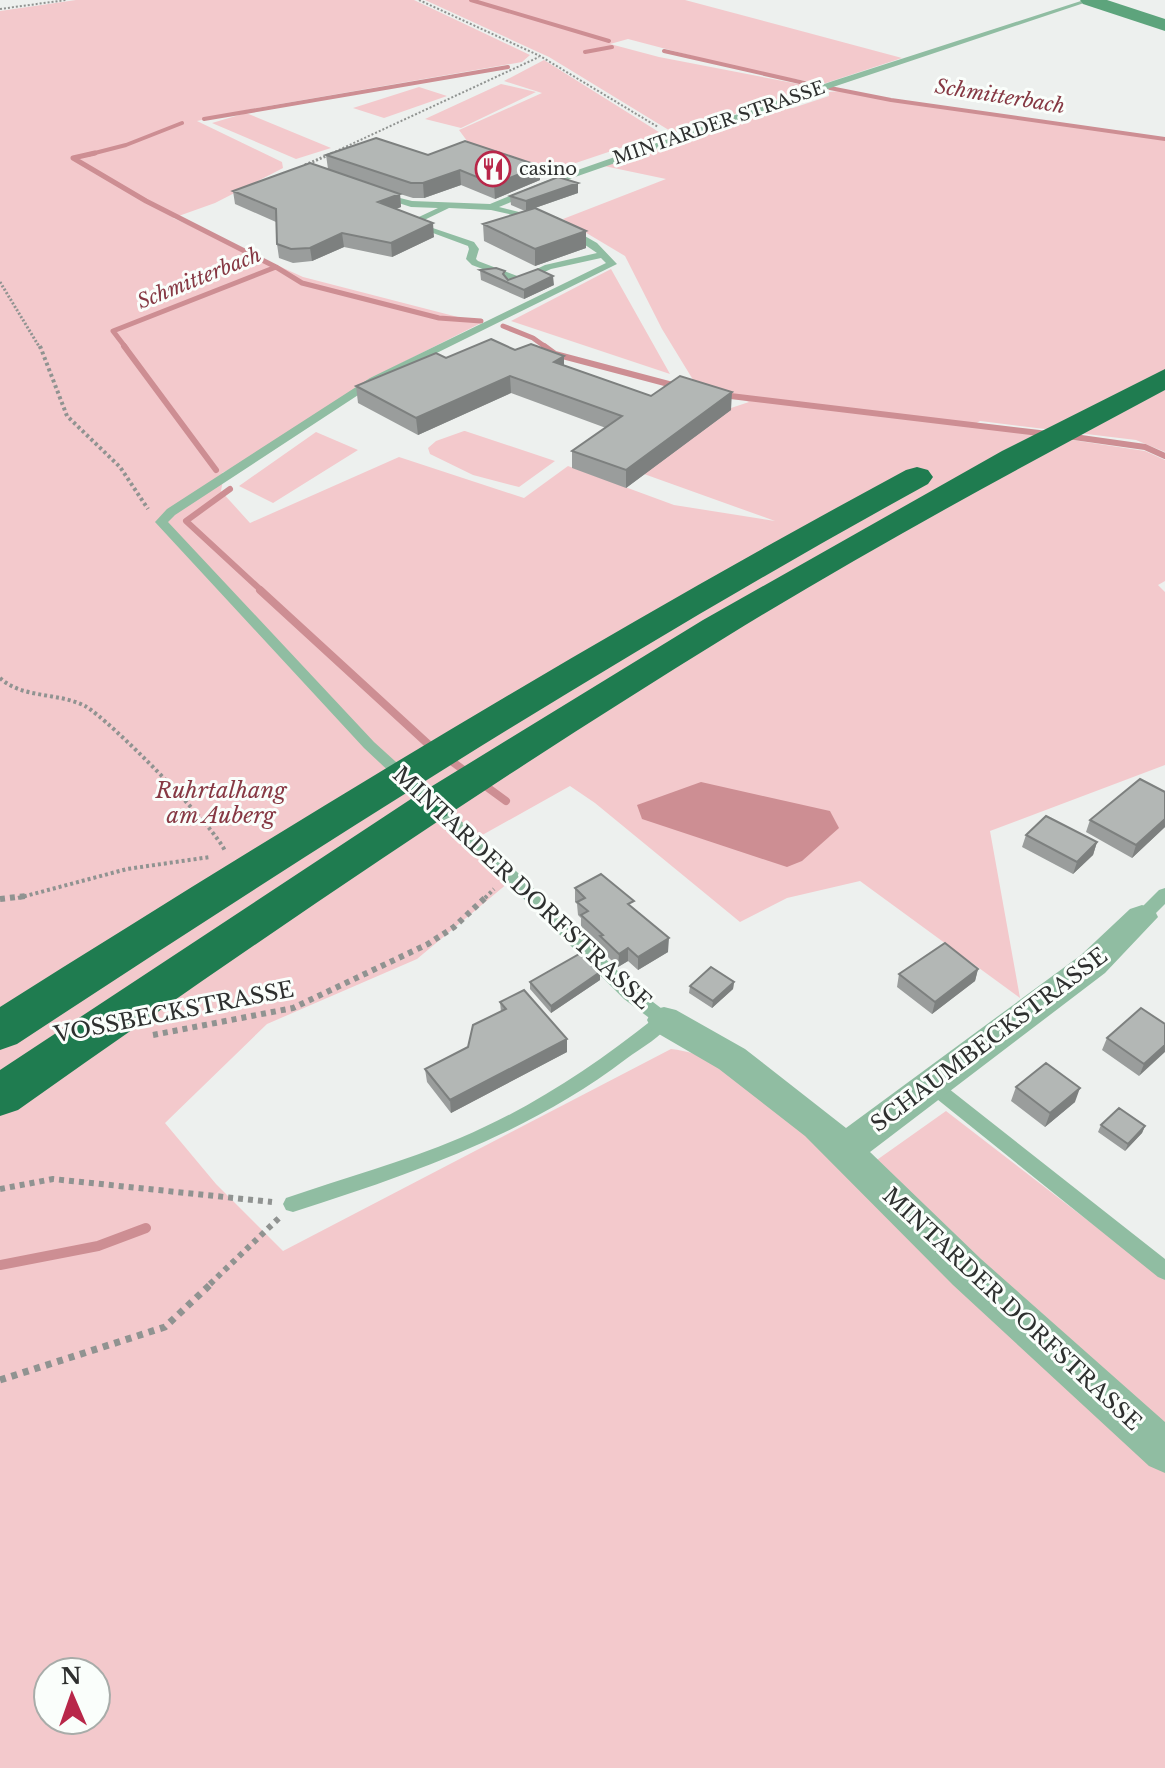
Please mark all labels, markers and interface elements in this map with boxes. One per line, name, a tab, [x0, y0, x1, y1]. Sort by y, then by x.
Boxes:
water label: Schmitterbach	[933, 74, 1067, 118]
street label: MINTARDER STRASSE	[610, 76, 828, 170]
restaurant icon: casino	[474, 150, 512, 188]
place label: casino	[519, 158, 577, 180]
water label: Schmitterbach	[134, 242, 264, 314]
street label: MINTARDER DORFSTRASSE	[387, 761, 657, 1015]
park label: Ruhrtalhang am Auberg	[155, 777, 288, 829]
street label: SCHAUMBECKSTRASSE	[865, 942, 1113, 1138]
street label: VOSSBECKSTRASSE	[51, 976, 296, 1049]
street label: MINTARDER DORFSTRASSE	[877, 1182, 1147, 1436]
north arrow	[32, 1656, 112, 1736]
text: N	[61, 1663, 82, 1690]

